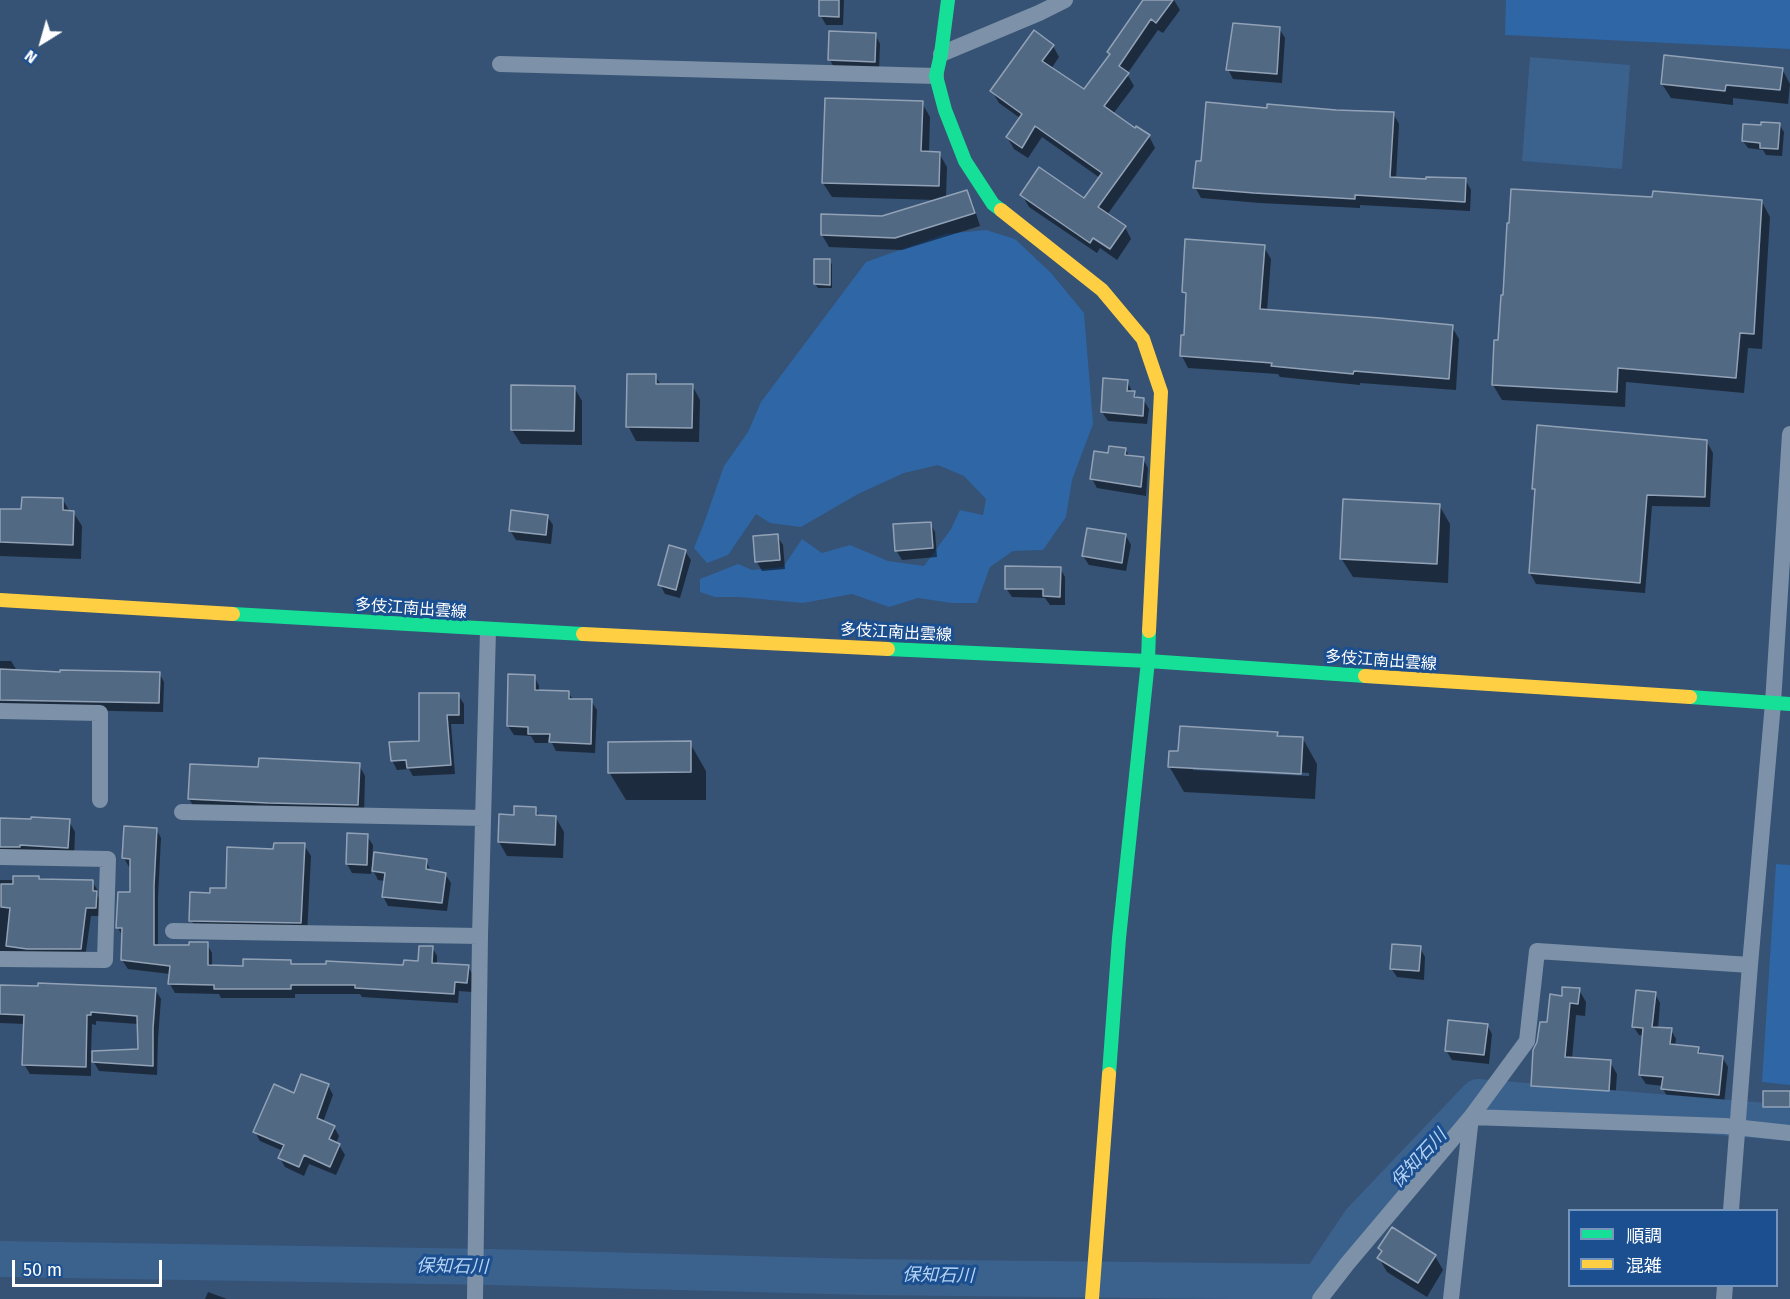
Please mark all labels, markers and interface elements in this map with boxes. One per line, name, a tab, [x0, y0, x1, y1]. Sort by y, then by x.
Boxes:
north arrow	[12, 12, 72, 72]
text: N	[21, 46, 41, 68]
street label: 多伎江南出雲線	[354, 596, 468, 622]
street label: 多伎江南出雲線	[840, 620, 952, 646]
street label: 多伎江南出雲線	[1324, 648, 1438, 674]
water label: 保知石川	[1387, 1125, 1451, 1193]
legend	[1568, 1209, 1778, 1287]
text: 順調	[1626, 1225, 1662, 1247]
scale bar	[15, 1248, 165, 1286]
text: 混雑	[1626, 1255, 1662, 1277]
water label: 保知石川	[416, 1256, 488, 1278]
text: 50 m	[23, 1259, 62, 1281]
water label: 保知石川	[902, 1265, 974, 1287]

